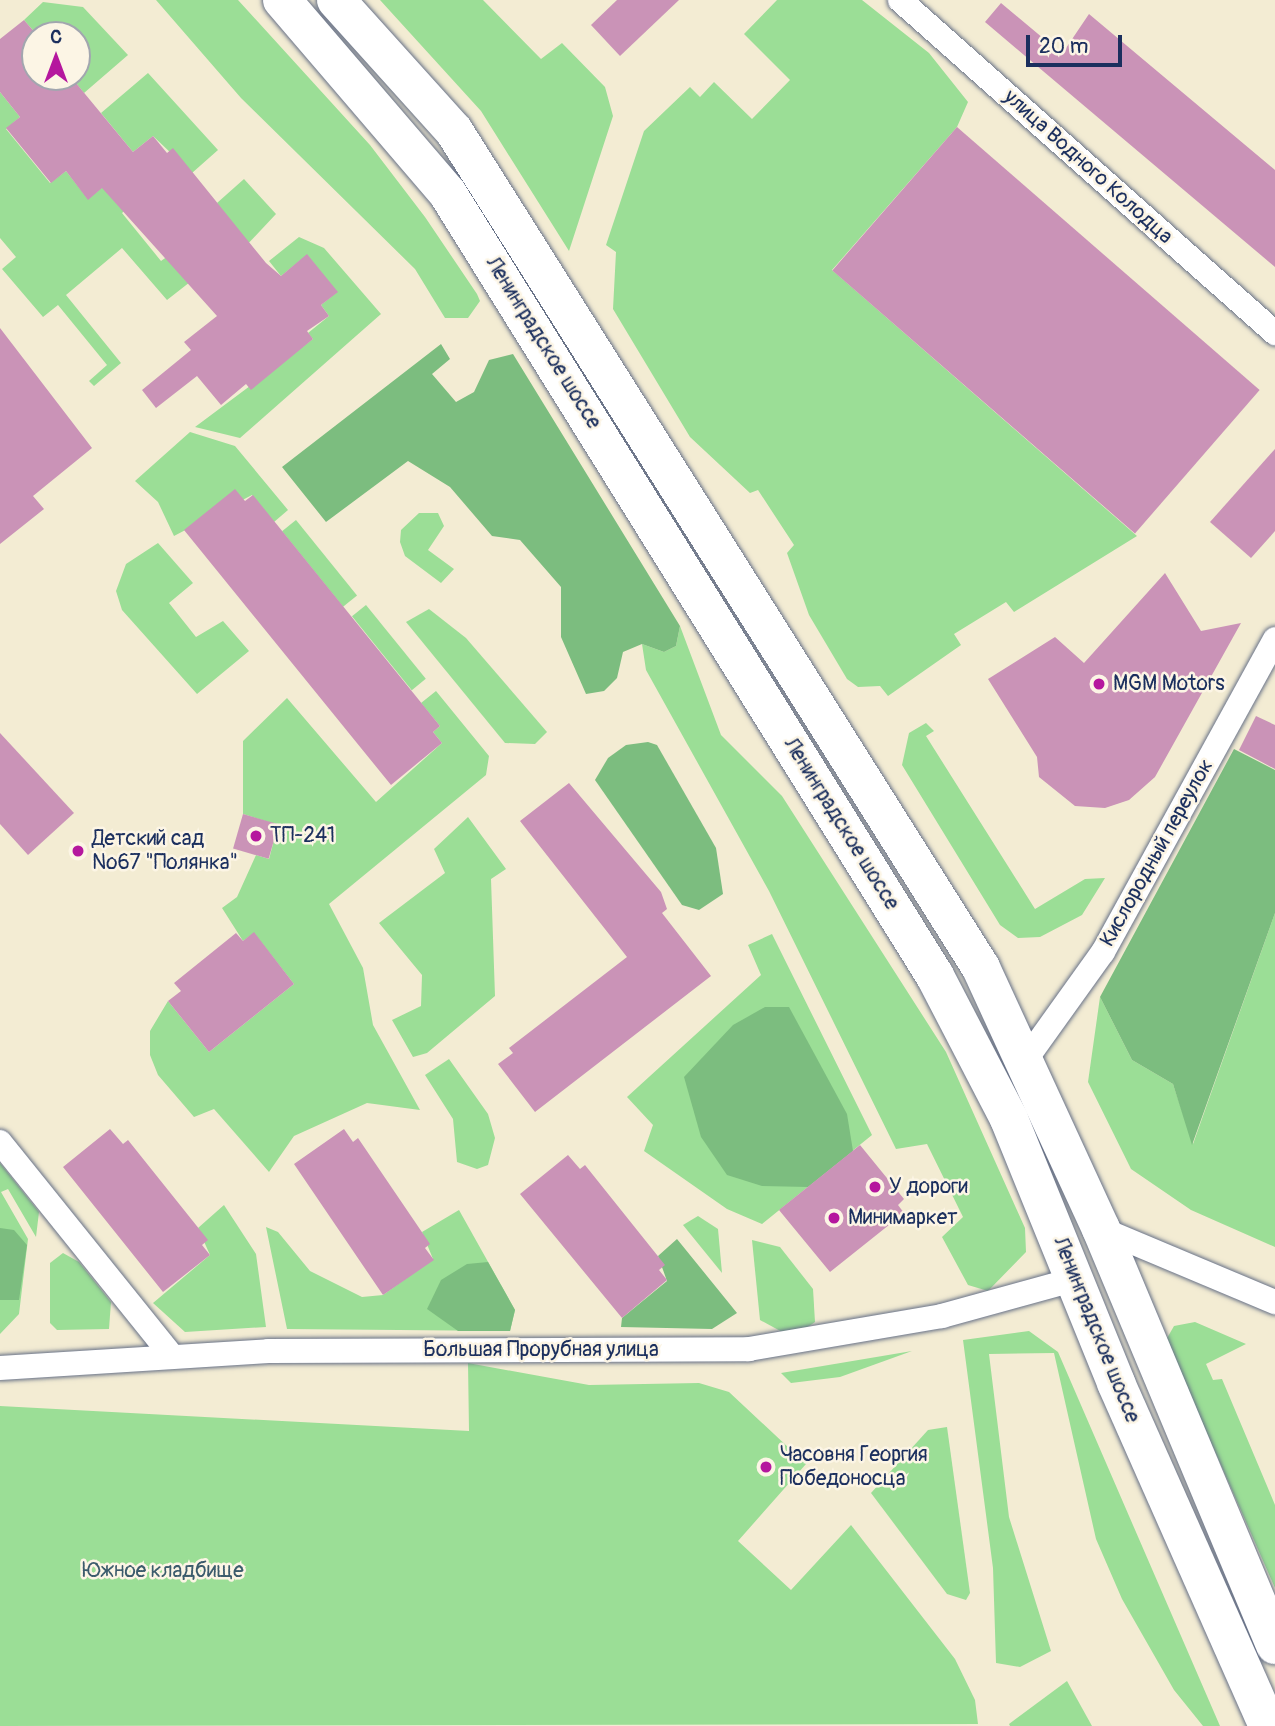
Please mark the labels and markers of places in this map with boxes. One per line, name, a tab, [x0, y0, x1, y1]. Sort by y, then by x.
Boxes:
place label: MGM Motors	[1113, 671, 1225, 697]
marker: MGM Motors	[1091, 676, 1107, 692]
place label: ТП-241	[270, 823, 335, 849]
place label: Детский сад №67 "Полянка"	[92, 826, 238, 876]
marker: ТП-241	[248, 828, 264, 844]
marker: Детский сад №67 "Полянка"	[70, 843, 86, 859]
place label: У дороги	[889, 1174, 968, 1200]
marker: У дороги	[867, 1179, 883, 1195]
place label: Минимаркет	[848, 1205, 958, 1231]
marker: Минимаркет	[826, 1210, 842, 1226]
place label: Часовня Георгия Победоносца	[780, 1442, 928, 1492]
marker: Часовня Георгия Победоносца	[758, 1459, 774, 1475]

